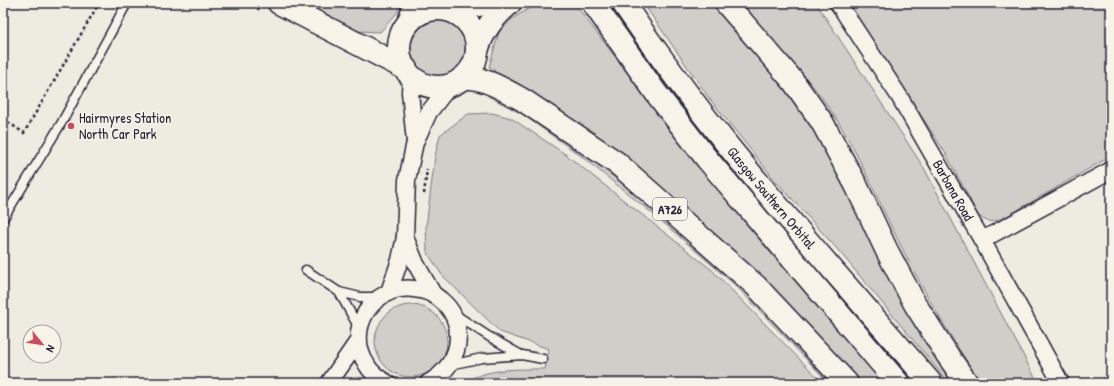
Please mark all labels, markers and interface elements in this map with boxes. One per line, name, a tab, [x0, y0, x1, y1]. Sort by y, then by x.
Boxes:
place label: Hairmyres Station North Car Park	[79, 108, 171, 143]
marker: Hairmyres Station North Car Park	[66, 121, 76, 131]
street label: Glasgow Southern Orbital	[723, 142, 820, 253]
street label: Barbana Road	[929, 156, 979, 224]
road number: A726	[653, 198, 687, 220]
north arrow	[22, 324, 62, 364]
text: N	[43, 343, 58, 355]

